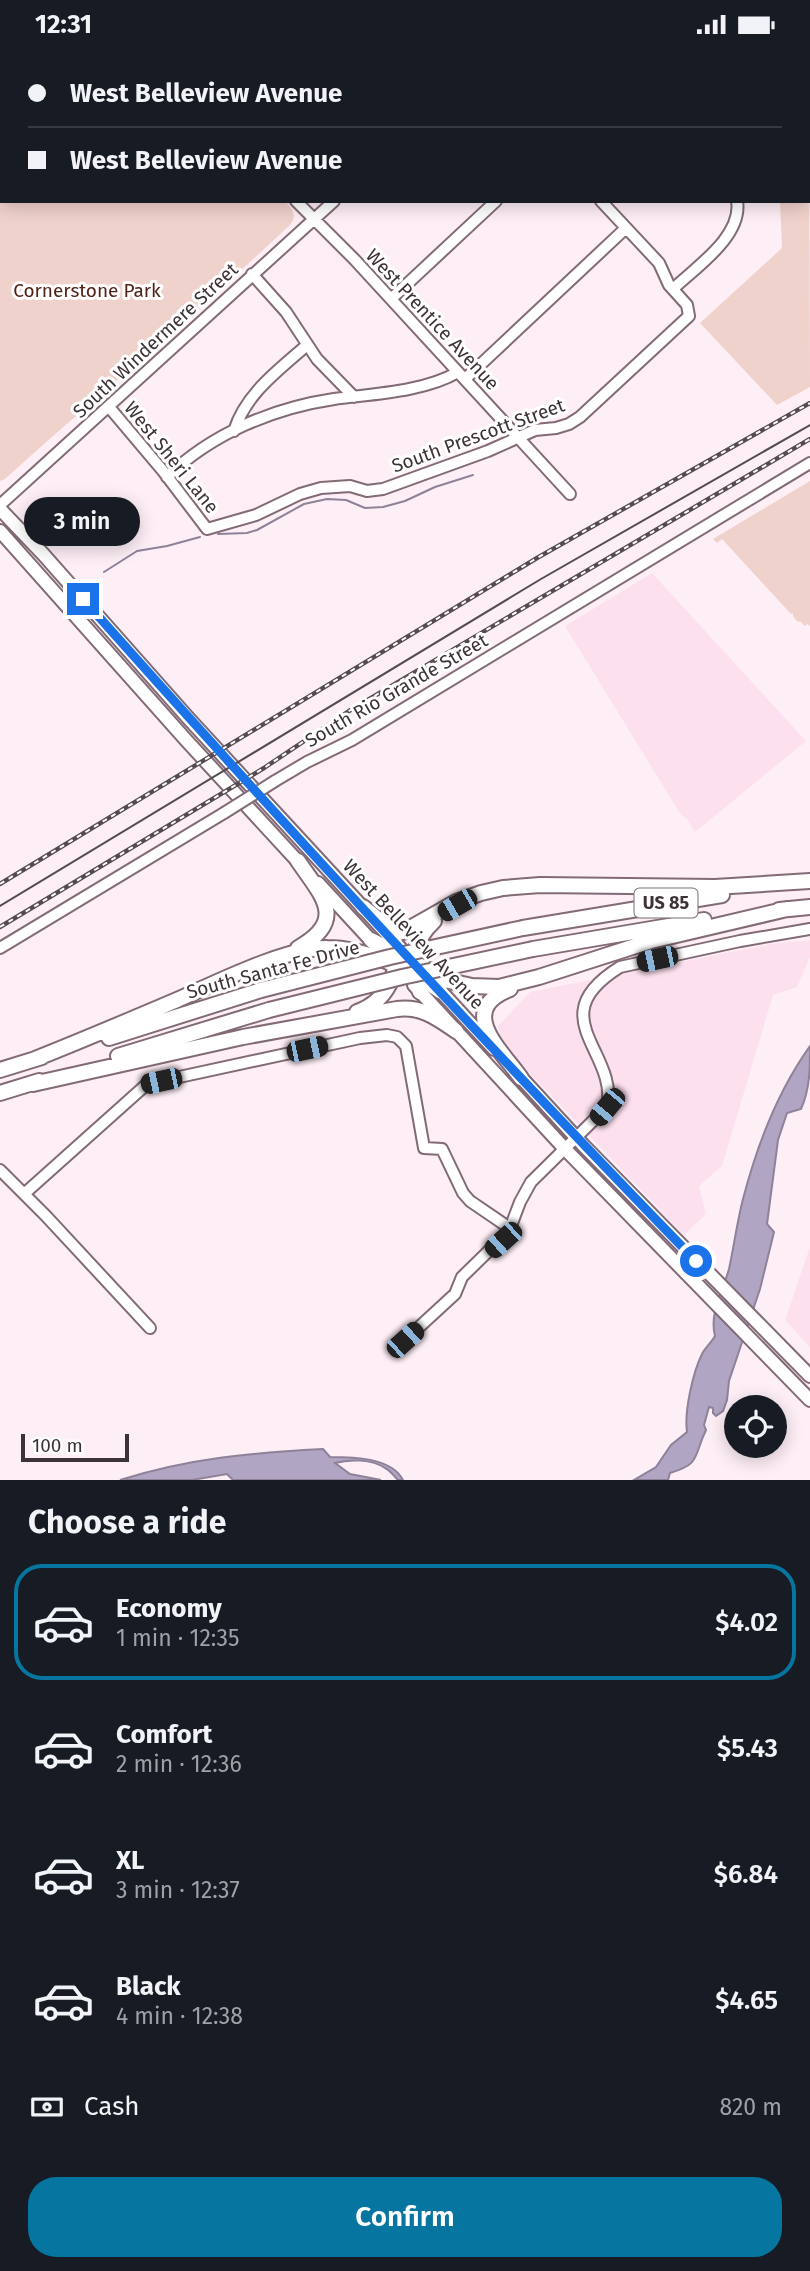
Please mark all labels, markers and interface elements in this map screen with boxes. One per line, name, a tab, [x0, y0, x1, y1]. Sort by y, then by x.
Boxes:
text: 12:31	[35, 9, 92, 40]
text: West Belleview Avenue	[70, 78, 342, 109]
text: West Belleview Avenue	[70, 145, 342, 176]
street label: West Prentice Avenue	[361, 244, 504, 395]
street label: South Windermere Street	[68, 258, 243, 423]
park label: Cornerstone Park	[13, 279, 161, 302]
street label: South Prescott Street	[389, 393, 568, 477]
street label: West Sheri Lane	[119, 397, 224, 518]
callout: 3 min	[25, 497, 141, 547]
text: 3 min	[54, 507, 110, 535]
route end	[67, 583, 99, 615]
street label: South Rio Grande Street	[301, 629, 492, 752]
street label: West Belleview Avenue	[338, 855, 489, 1014]
car	[434, 885, 481, 925]
road number: US 85	[634, 889, 698, 917]
street label: South Santa Fe Drive	[184, 935, 362, 1004]
car	[635, 944, 680, 974]
car	[285, 1034, 330, 1064]
car	[139, 1066, 184, 1096]
car	[586, 1084, 629, 1130]
car	[481, 1218, 526, 1262]
route start	[680, 1245, 712, 1277]
car	[383, 1318, 428, 1362]
map controls	[724, 1395, 787, 1458]
button: locate	[724, 1395, 787, 1458]
scale bar	[21, 1431, 130, 1463]
text: 100 m	[32, 1434, 83, 1457]
text: Choose a ride	[28, 1503, 226, 1541]
icon: car	[32, 1591, 95, 1654]
text: Economy	[116, 1593, 222, 1624]
text: $4.02	[715, 1607, 778, 1638]
text: 1 min · 12:35	[116, 1624, 240, 1652]
icon: car	[32, 1717, 95, 1780]
text: Comfort	[116, 1719, 212, 1750]
text: $5.43	[717, 1733, 778, 1764]
text: 2 min · 12:36	[116, 1750, 242, 1778]
icon: car	[32, 1843, 95, 1906]
text: XL	[116, 1845, 144, 1876]
text: $6.84	[714, 1859, 778, 1890]
text: 3 min · 12:37	[116, 1876, 240, 1904]
icon: car	[32, 1969, 95, 2032]
text: Black	[116, 1971, 181, 2002]
text: $4.65	[715, 1985, 778, 2016]
text: 4 min · 12:38	[116, 2002, 243, 2030]
icon: cash	[28, 2088, 66, 2126]
text: Cash	[84, 2091, 140, 2122]
text: 820 m	[720, 2093, 782, 2121]
button: Confirm	[28, 2177, 782, 2257]

